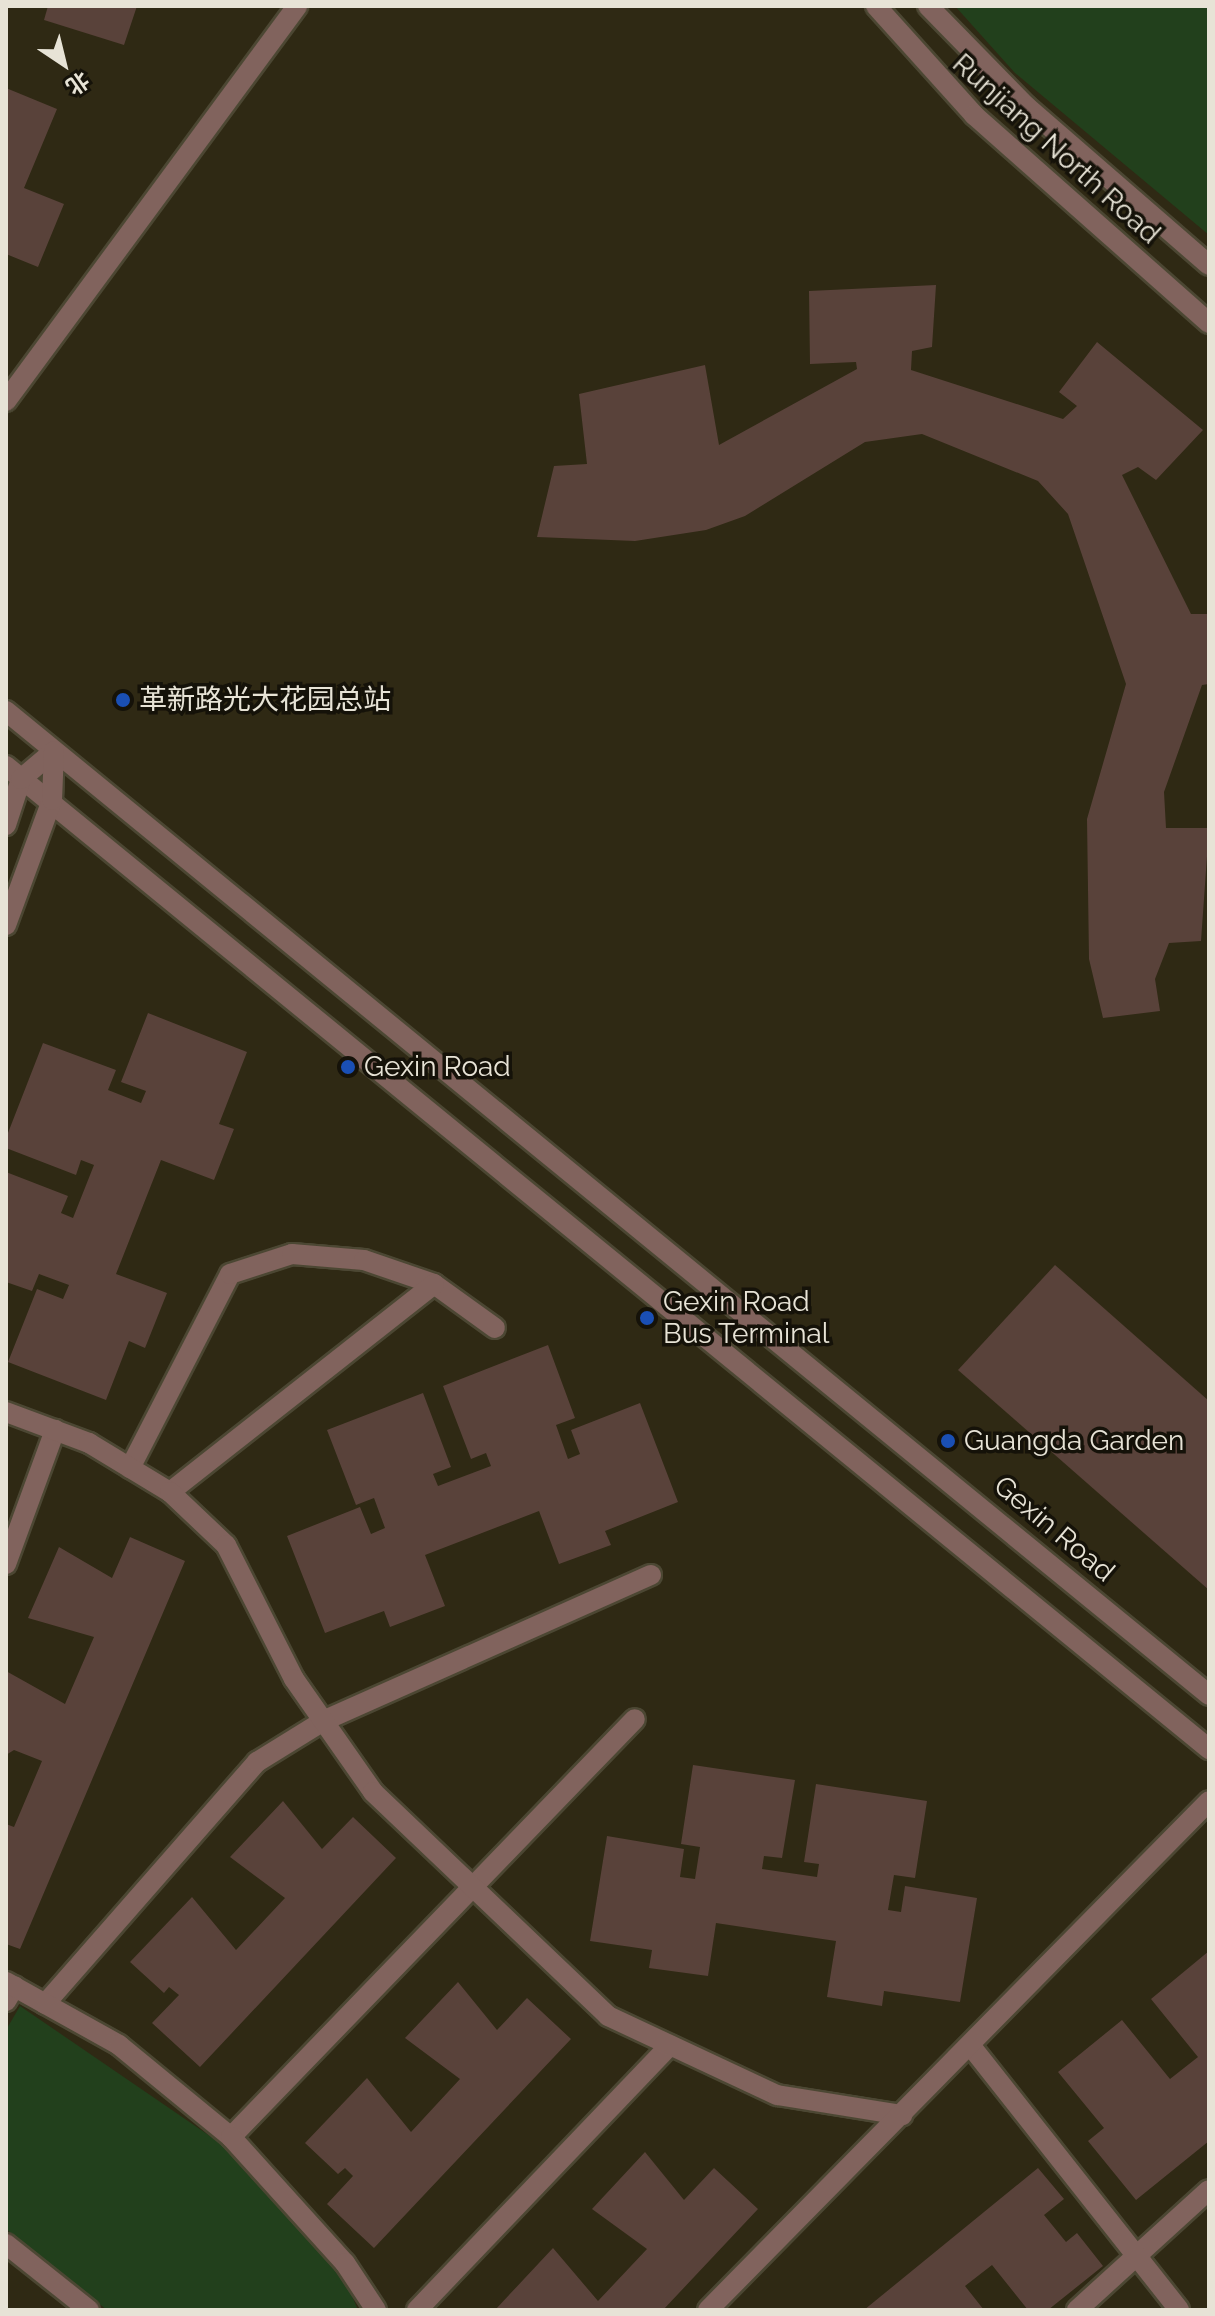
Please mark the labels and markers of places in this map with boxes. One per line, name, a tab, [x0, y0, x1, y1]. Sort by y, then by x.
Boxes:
place label: 革新路光大花园总站	[139, 683, 391, 717]
marker: 革新路光大花园总站	[114, 691, 132, 709]
place label: Gexin Road	[364, 1050, 511, 1084]
marker: Gexin Road	[339, 1058, 357, 1076]
place label: Gexin Road Bus Terminal	[663, 1285, 830, 1351]
marker: Gexin Road Bus Terminal	[638, 1309, 656, 1327]
place label: Guangda Garden	[964, 1424, 1184, 1458]
marker: Guangda Garden	[939, 1432, 957, 1450]

